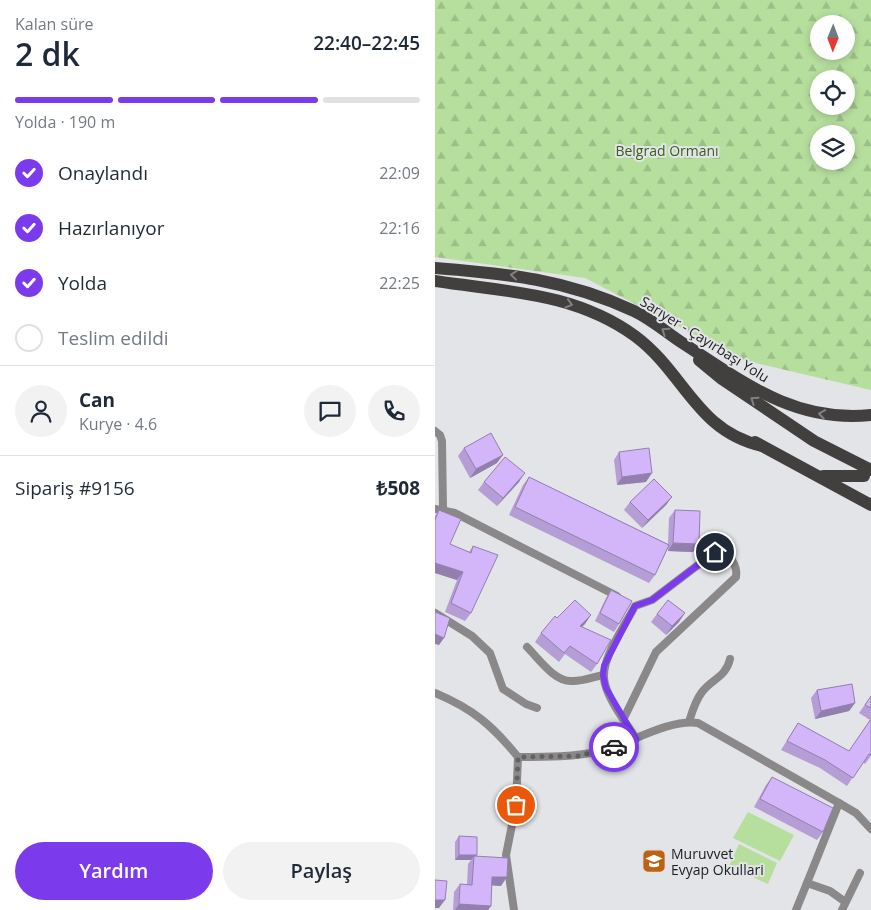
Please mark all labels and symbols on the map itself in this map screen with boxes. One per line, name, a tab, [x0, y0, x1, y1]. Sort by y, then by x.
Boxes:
north arrow	[810, 15, 855, 60]
park label: Belgrad Ormanı	[615, 141, 719, 160]
one-way arrow	[510, 270, 518, 281]
street label: Sarıyer - Çayırbaşı Yolu	[637, 292, 773, 386]
one-way arrow	[564, 298, 573, 308]
one-way arrow	[661, 327, 670, 337]
one-way arrow	[750, 397, 759, 407]
one-way arrow	[818, 409, 826, 420]
pin	[694, 531, 736, 573]
courier	[589, 722, 639, 772]
pin	[495, 784, 537, 826]
place label: Muruvvet Evyap Okullari	[671, 844, 764, 879]
school or university icon: Muruvvet Evyap Okullari	[641, 848, 667, 874]

